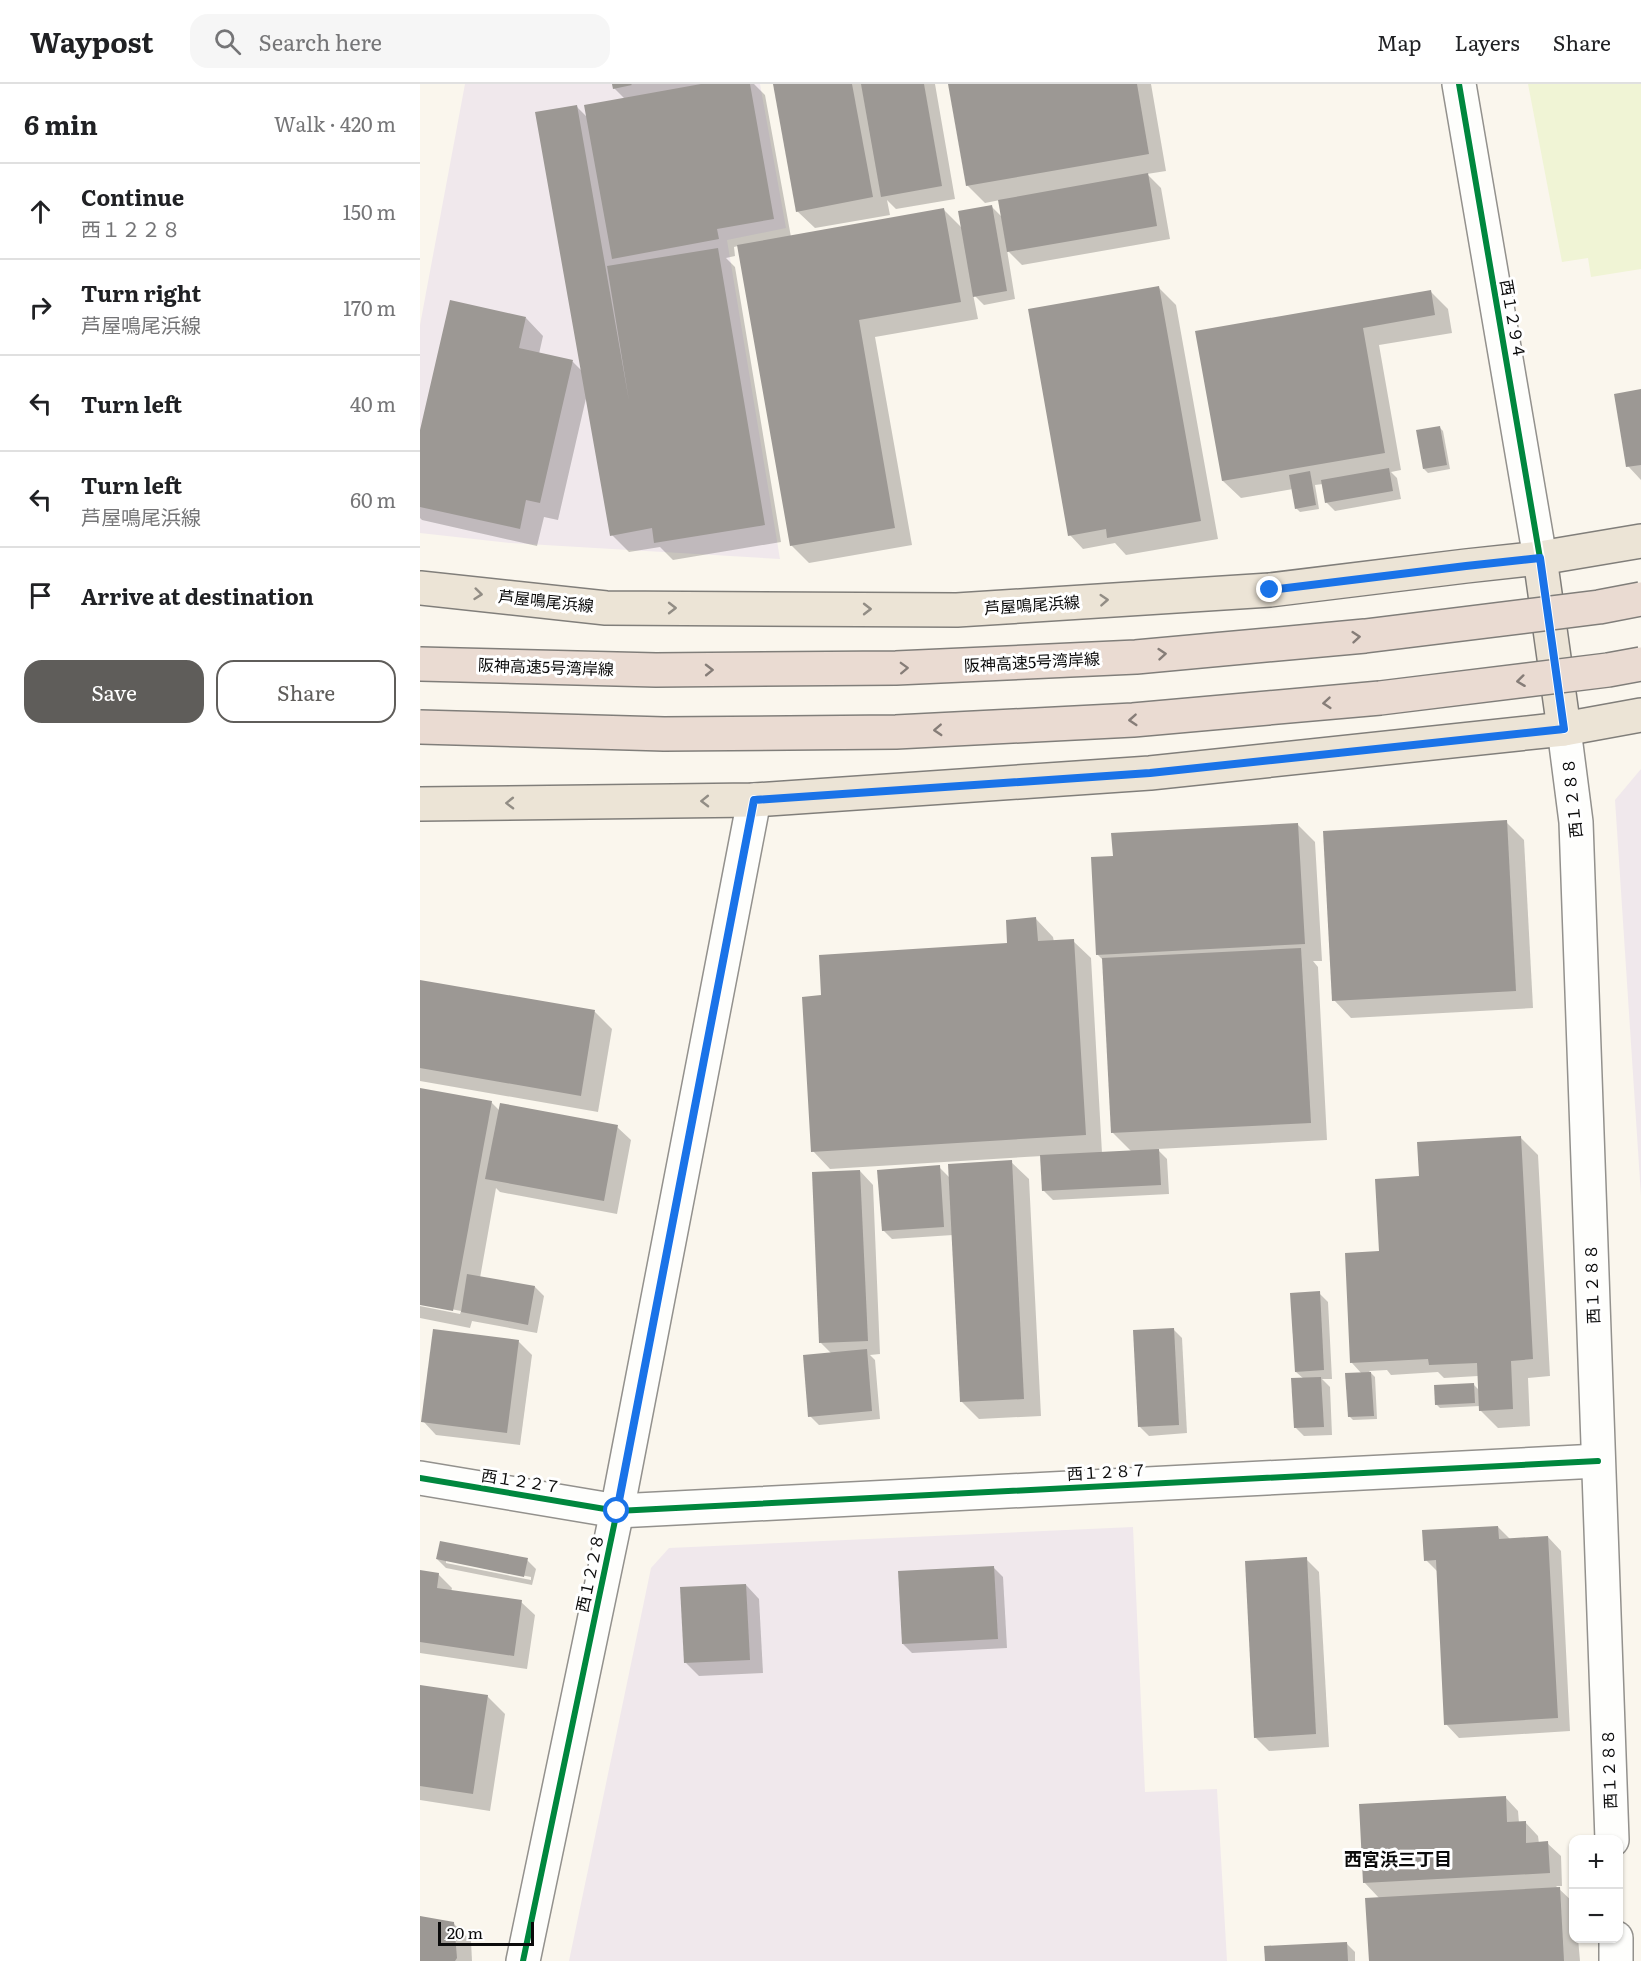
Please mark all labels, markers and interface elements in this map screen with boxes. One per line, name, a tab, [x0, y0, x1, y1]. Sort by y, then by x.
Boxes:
search box	[190, 14, 610, 68]
text: Waypost	[30, 20, 154, 62]
icon: search	[211, 25, 244, 58]
text: Search here	[259, 25, 382, 58]
text: Map	[1377, 26, 1422, 57]
text: Layers	[1455, 26, 1520, 57]
text: Share	[1553, 26, 1611, 57]
text: 6 min	[24, 104, 98, 143]
text: Walk · 420 m	[274, 108, 396, 138]
text: Continue	[81, 180, 184, 213]
icon: ahead	[24, 195, 57, 228]
text: 150 m	[343, 196, 396, 226]
text: 西１２２８	[81, 213, 181, 243]
text: Turn right	[81, 276, 201, 309]
street label: 西１２９４	[1495, 277, 1533, 360]
icon: right	[24, 291, 57, 324]
text: 170 m	[343, 292, 396, 322]
text: 芦屋鳴尾浜線	[81, 309, 201, 339]
icon: left	[24, 387, 57, 420]
text: Turn left	[81, 387, 182, 420]
text: 40 m	[350, 388, 396, 418]
text: Turn left	[81, 468, 182, 501]
icon: left	[24, 483, 57, 516]
text: 60 m	[350, 484, 396, 514]
text: 芦屋鳴尾浜線	[81, 501, 201, 531]
route end	[1256, 576, 1282, 602]
icon: arrive	[24, 579, 57, 612]
text: Arrive at destination	[81, 579, 314, 612]
street label: 芦屋鳴尾浜線	[497, 583, 595, 617]
one-way arrow	[474, 587, 483, 600]
street label: 芦屋鳴尾浜線	[983, 589, 1081, 619]
one-way arrow	[1100, 594, 1109, 607]
one-way arrow	[668, 602, 677, 614]
one-way arrow	[863, 603, 872, 615]
one-way arrow	[1352, 631, 1361, 644]
street label: 阪神高速5号湾岸線	[963, 645, 1101, 677]
one-way arrow	[1157, 648, 1167, 661]
street label: 阪神高速5号湾岸線	[478, 652, 614, 680]
button: Save	[24, 660, 204, 723]
button: Share	[216, 660, 396, 723]
one-way arrow	[900, 661, 909, 674]
one-way arrow	[705, 664, 714, 676]
one-way arrow	[1516, 674, 1525, 686]
one-way arrow	[1322, 696, 1332, 709]
one-way arrow	[1128, 713, 1137, 726]
one-way arrow	[933, 723, 942, 736]
street label: 西１２８８	[1555, 757, 1587, 839]
one-way arrow	[701, 794, 710, 807]
one-way arrow	[506, 797, 515, 810]
street label: 西１２８８	[1578, 1244, 1604, 1324]
street label: 西１２８７	[1066, 1457, 1148, 1485]
street label: 西１２２７	[480, 1462, 563, 1498]
route start	[603, 1497, 629, 1523]
street label: 西１２２８	[569, 1531, 609, 1614]
street label: 西１２８８	[1595, 1729, 1621, 1809]
map controls	[1569, 1835, 1623, 1943]
button: +	[1569, 1835, 1623, 1889]
district label: 西宮浜三丁目	[1344, 1845, 1452, 1872]
button: −	[1569, 1889, 1623, 1943]
scale bar	[438, 1919, 534, 1946]
text: 20 m	[447, 1920, 483, 1944]

